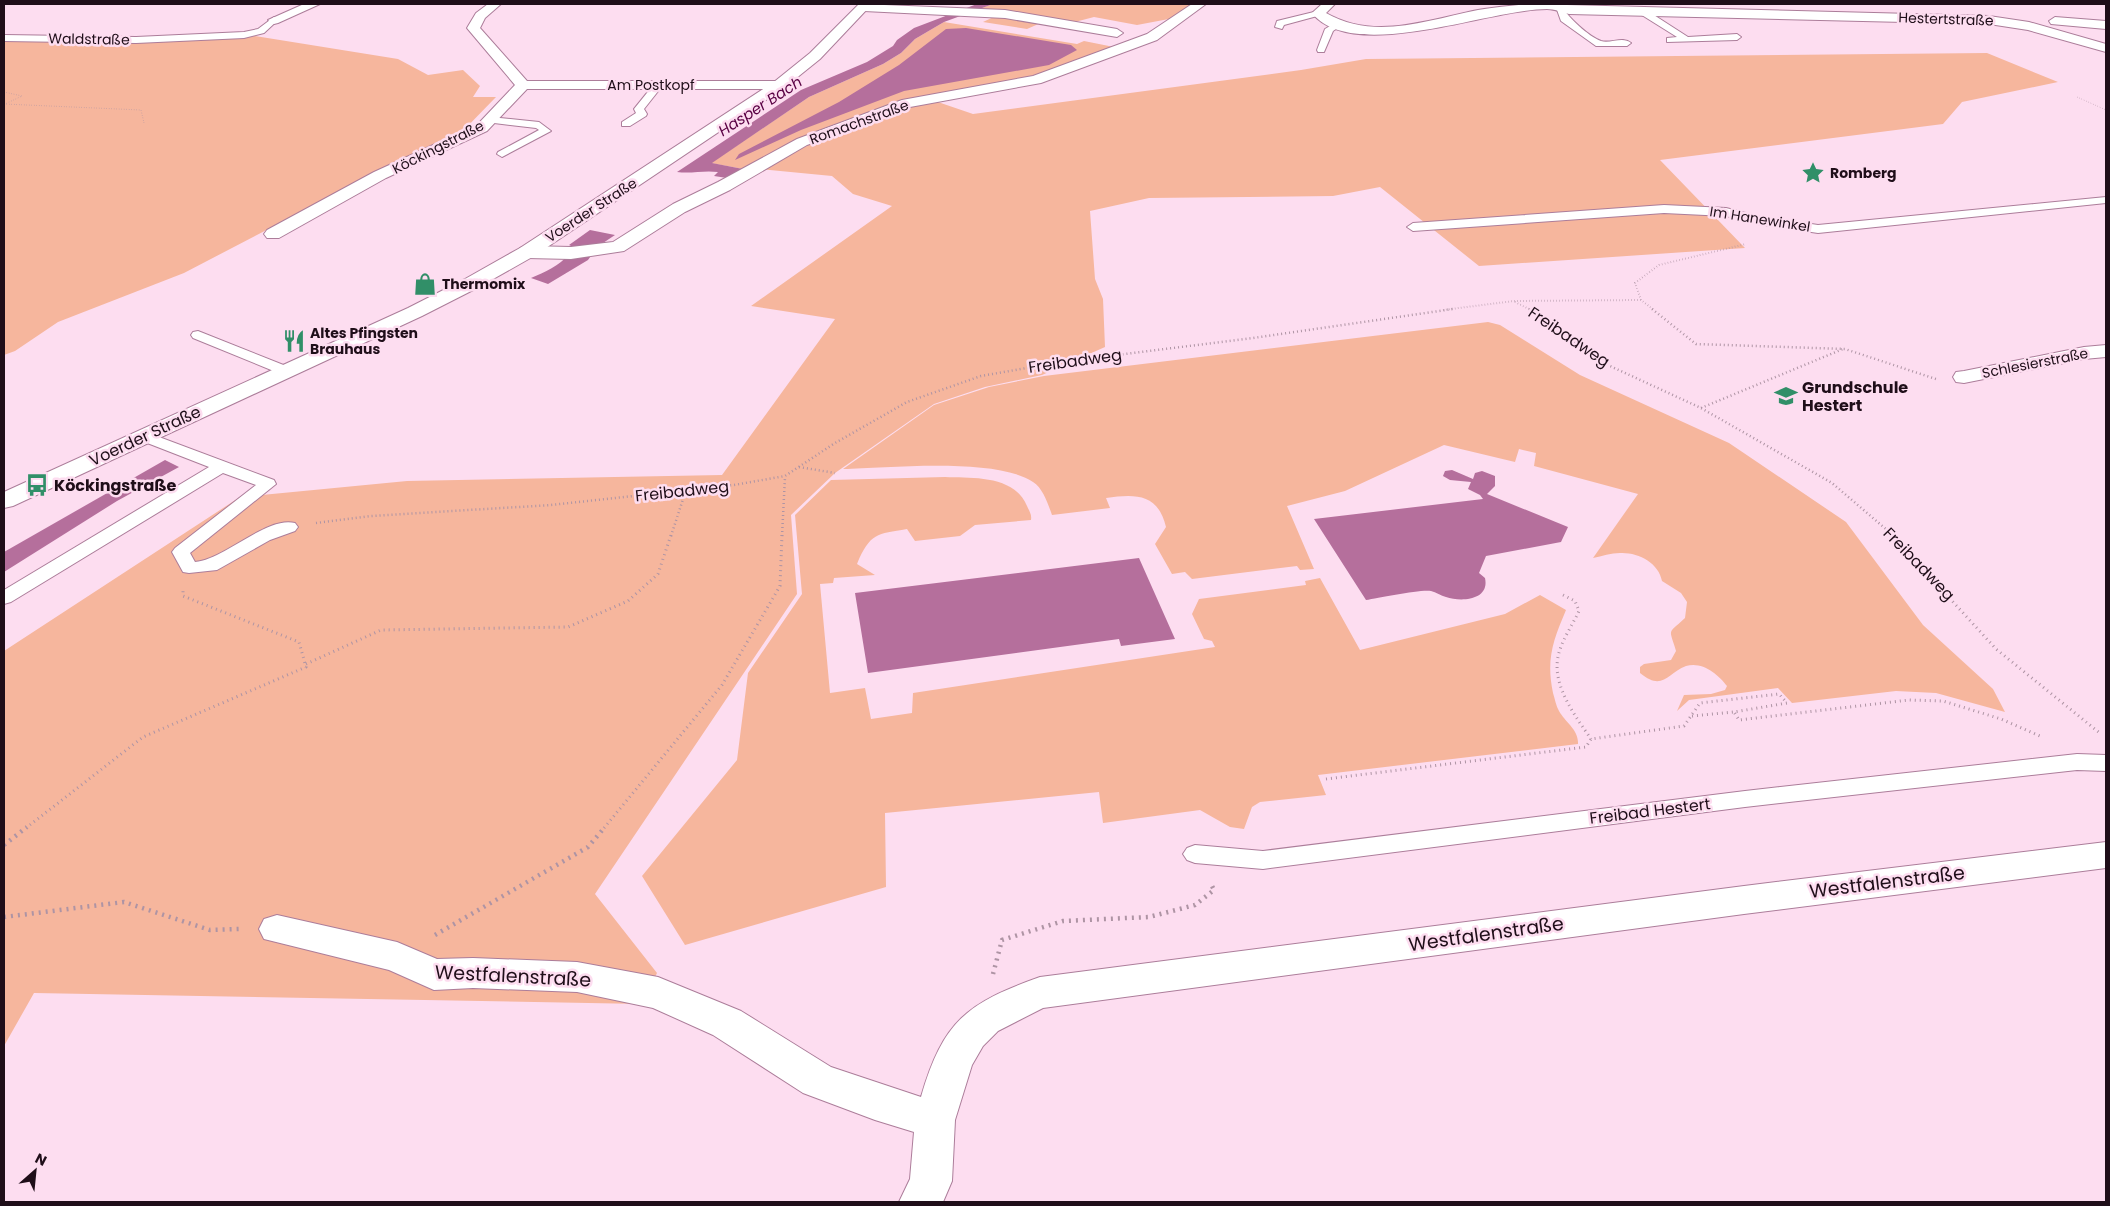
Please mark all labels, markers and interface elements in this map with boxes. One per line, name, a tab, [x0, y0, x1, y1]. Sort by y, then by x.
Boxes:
street label: Hestertstraße	[1898, 7, 1994, 31]
street label: Waldstraße	[48, 28, 130, 50]
water label: Hasper Bach	[714, 71, 806, 141]
street label: Am Postkopf	[607, 75, 695, 95]
street label: Romachstraße	[807, 95, 912, 149]
street label: Köckingstraße	[389, 115, 487, 179]
place icon: Romberg	[1800, 160, 1826, 186]
place label: Romberg	[1830, 163, 1897, 183]
street label: Voerder Straße	[541, 173, 641, 247]
street label: Im Hanewinkel	[1708, 201, 1812, 237]
shop icon: Thermomix	[412, 271, 438, 297]
place label: Thermomix	[442, 274, 526, 294]
street label: Freibadweg	[1524, 301, 1614, 373]
place label: Altes Pfingsten Brauhaus	[310, 323, 418, 359]
restaurant icon: Altes Pfingsten Brauhaus	[281, 328, 307, 354]
street label: Freibadweg	[1027, 343, 1123, 379]
street label: Schlesierstraße	[1980, 343, 2090, 383]
place label: Grundschule Hestert	[1802, 376, 1908, 417]
school or university icon: Grundschule Hestert	[1773, 383, 1799, 409]
street label: Voerder Straße	[85, 400, 205, 472]
bus stop icon: Köckingstraße	[24, 472, 50, 498]
place label: Köckingstraße	[54, 474, 177, 497]
street label: Freibadweg	[634, 475, 730, 507]
street label: Freibadweg	[1878, 522, 1960, 606]
street label: Freibad Hestert	[1588, 792, 1712, 830]
street label: Westfalenstraße	[1808, 859, 1966, 905]
street label: Westfalenstraße	[1407, 910, 1565, 958]
street label: Westfalenstraße	[434, 958, 592, 994]
north arrow	[10, 1146, 60, 1196]
text: N	[32, 1148, 50, 1171]

